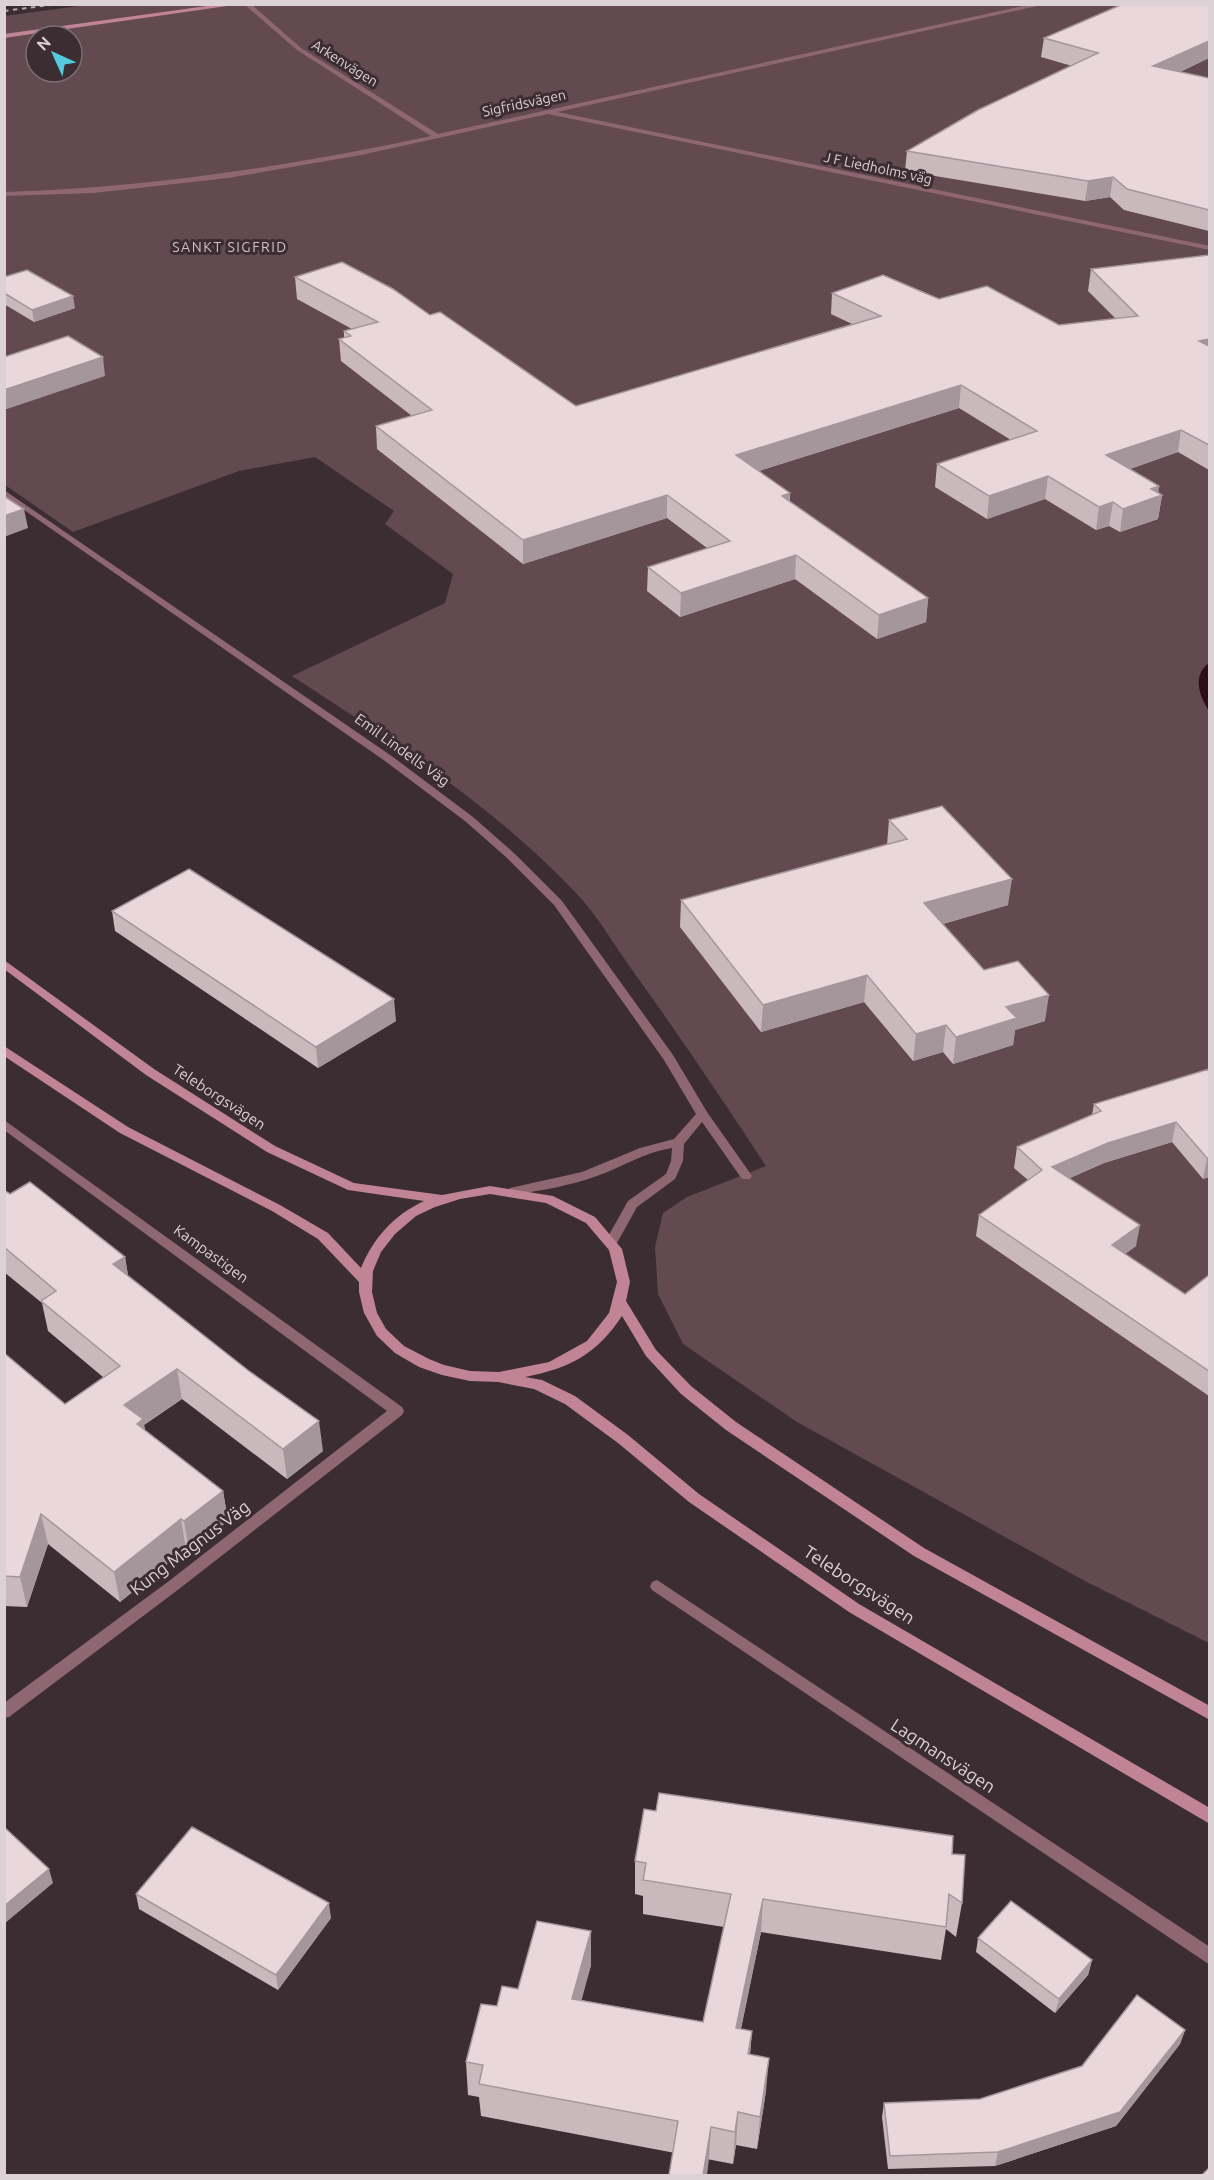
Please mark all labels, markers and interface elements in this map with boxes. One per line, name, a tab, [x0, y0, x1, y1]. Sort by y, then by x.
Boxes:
north arrow	[24, 24, 84, 84]
text: N	[33, 33, 54, 54]
street label: Arkenvägen	[309, 36, 381, 90]
street label: Sigfridsvägen	[481, 86, 567, 120]
street label: J F Liedholms väg	[822, 149, 934, 187]
district label: SANKT SIGFRID	[172, 239, 288, 255]
street label: Emil Lindells Väg	[352, 710, 453, 790]
street label: Teleborgsvägen	[170, 1060, 269, 1133]
street label: Kampastigen	[171, 1221, 252, 1286]
street label: Kung Magnus Väg	[126, 1496, 253, 1599]
street label: Teleborgsvägen	[800, 1541, 919, 1627]
street label: Lagmansvägen	[888, 1714, 999, 1796]

